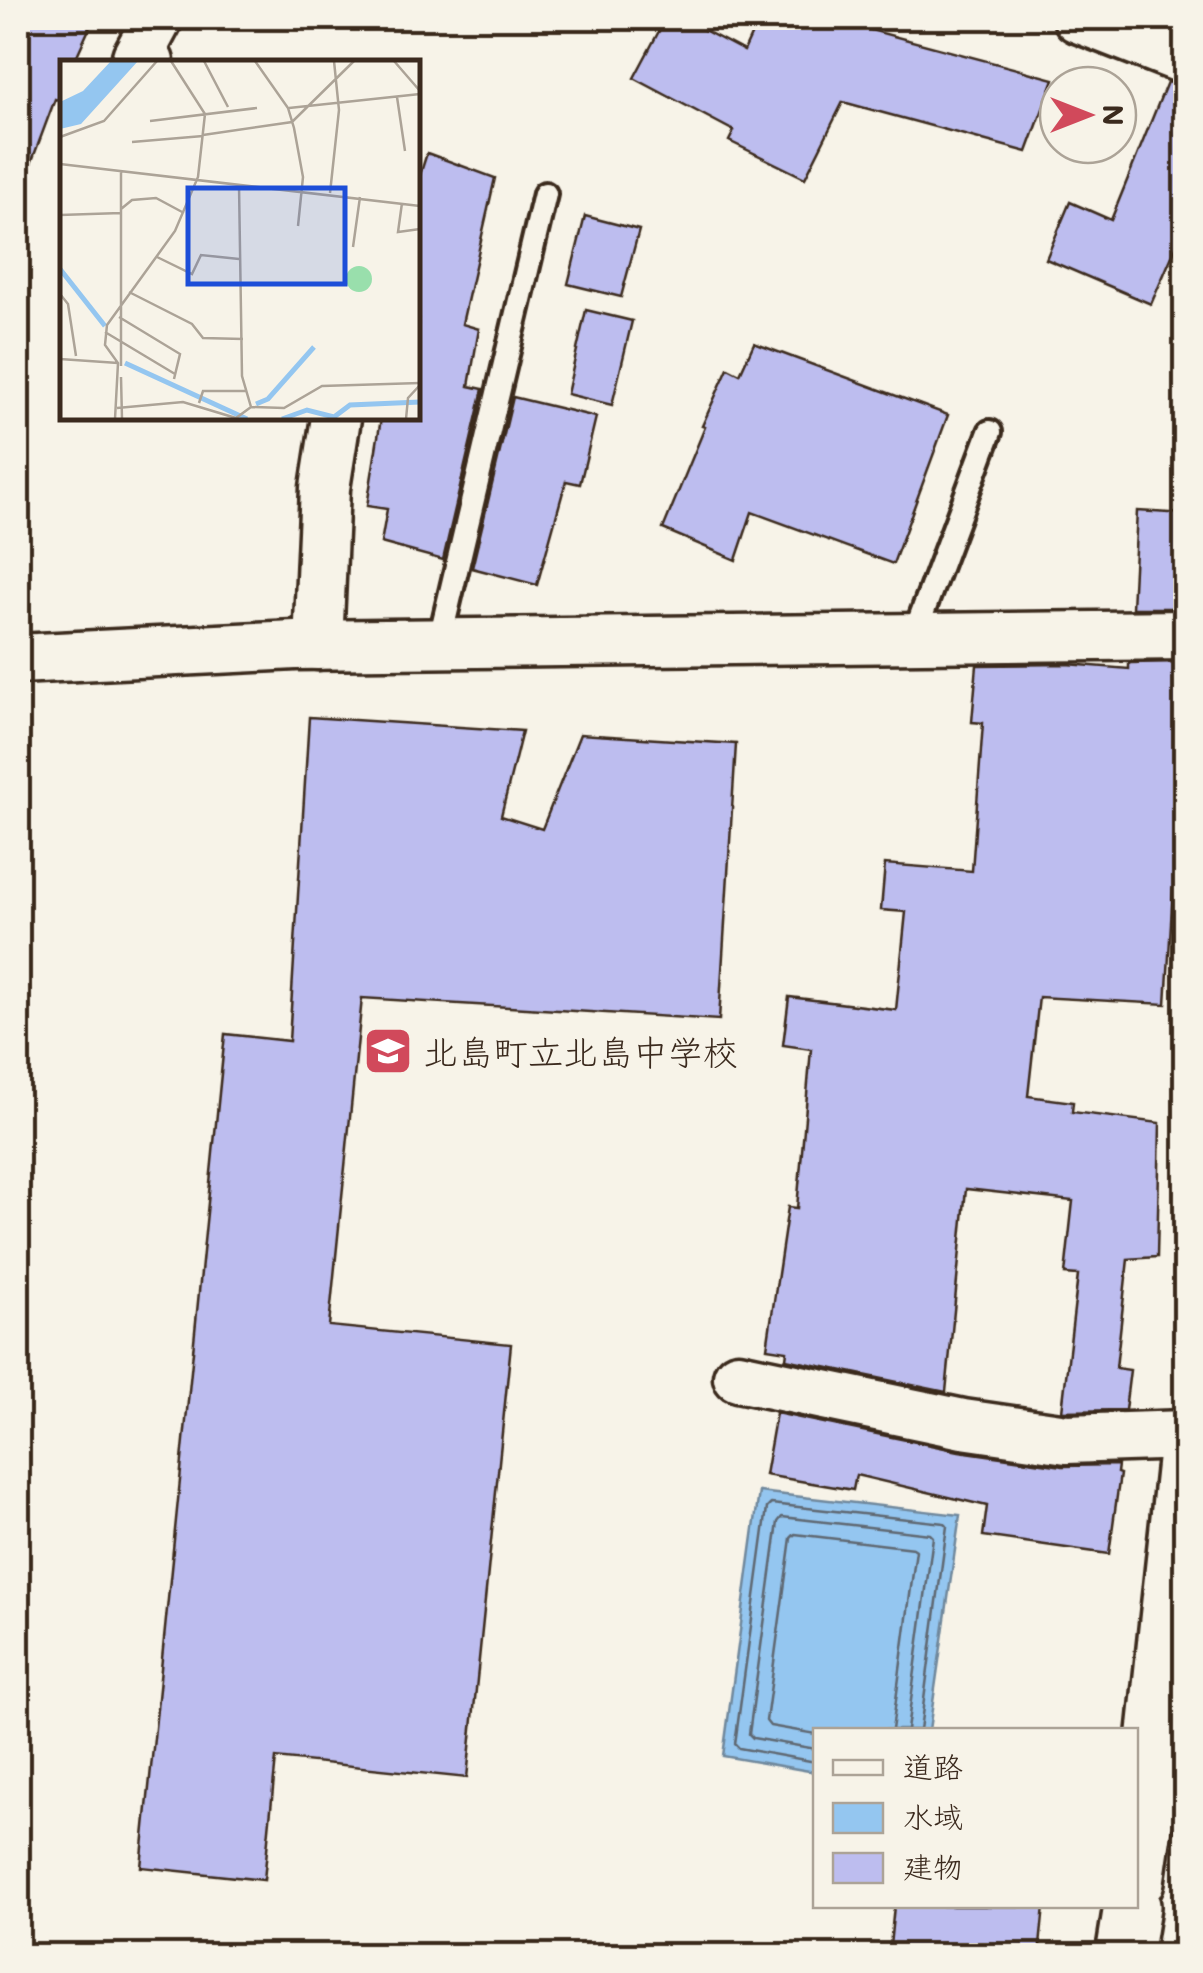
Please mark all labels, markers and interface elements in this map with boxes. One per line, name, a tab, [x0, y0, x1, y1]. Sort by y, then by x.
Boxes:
inset map	[60, 60, 420, 420]
north arrow	[1038, 65, 1138, 165]
text: N	[1096, 104, 1132, 126]
school or university icon: 北島町立北島中学校	[362, 1025, 414, 1077]
place label: 北島町立北島中学校	[423, 1028, 738, 1074]
legend	[813, 1728, 1138, 1908]
text: 道路	[903, 1746, 963, 1786]
text: 水域	[903, 1796, 963, 1836]
text: 建物	[903, 1846, 963, 1886]

